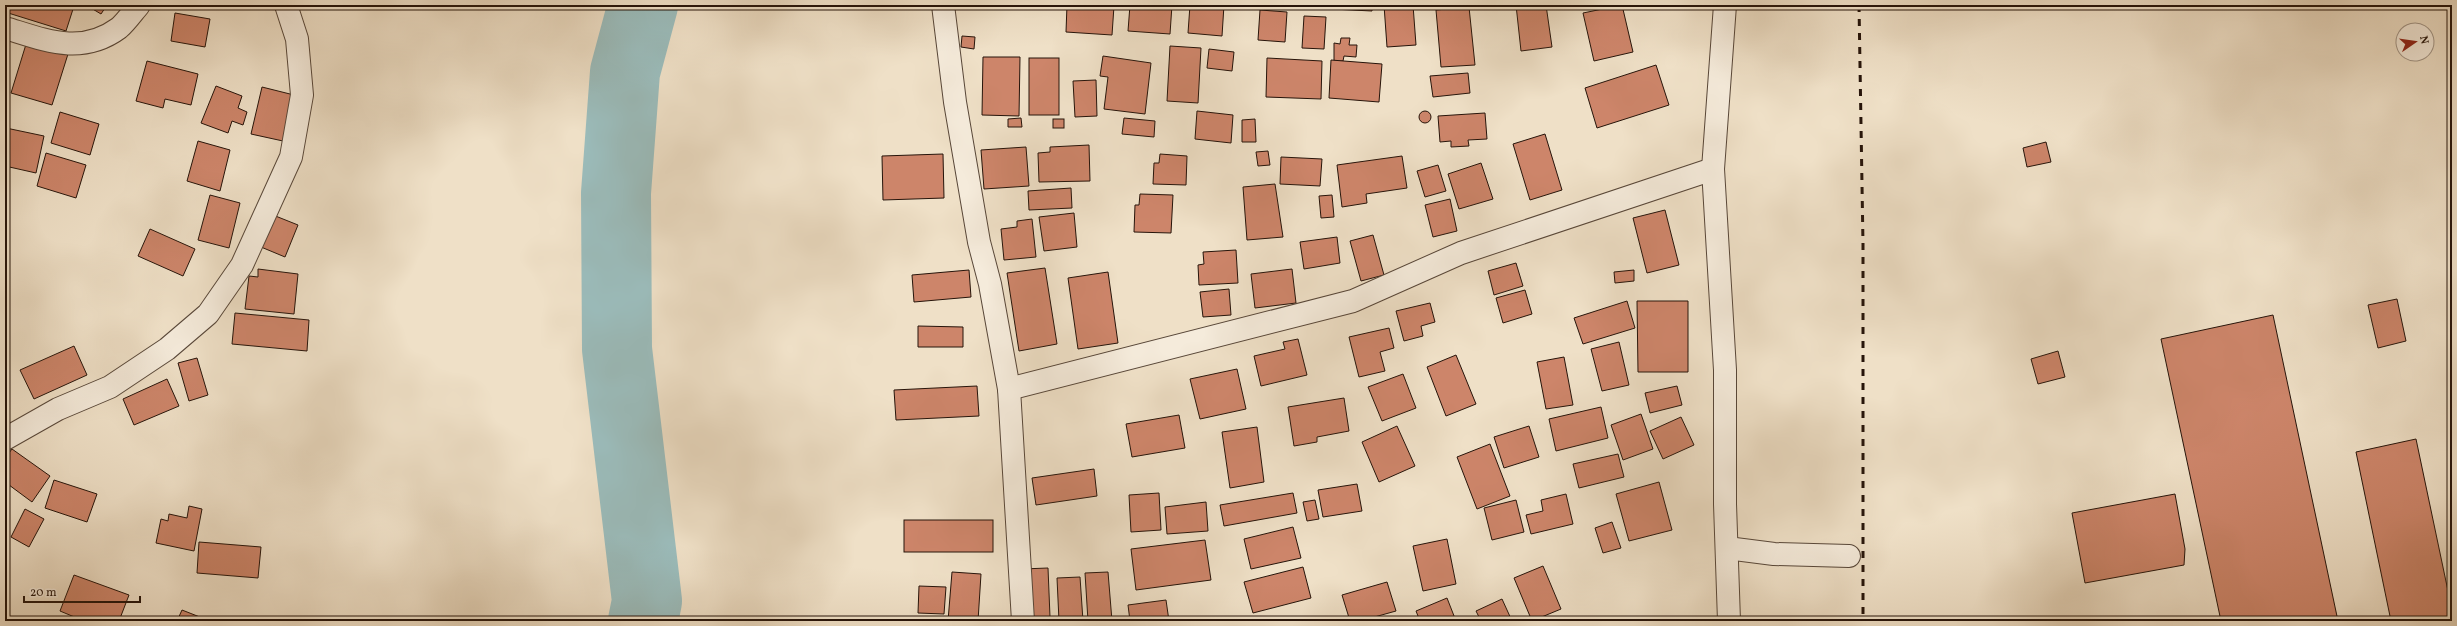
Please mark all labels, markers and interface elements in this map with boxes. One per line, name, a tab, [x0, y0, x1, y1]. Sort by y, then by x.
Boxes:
north arrow	[2395, 22, 2435, 62]
text: N	[2415, 35, 2431, 46]
scale bar	[24, 578, 140, 604]
text: 20 m	[30, 585, 57, 601]

